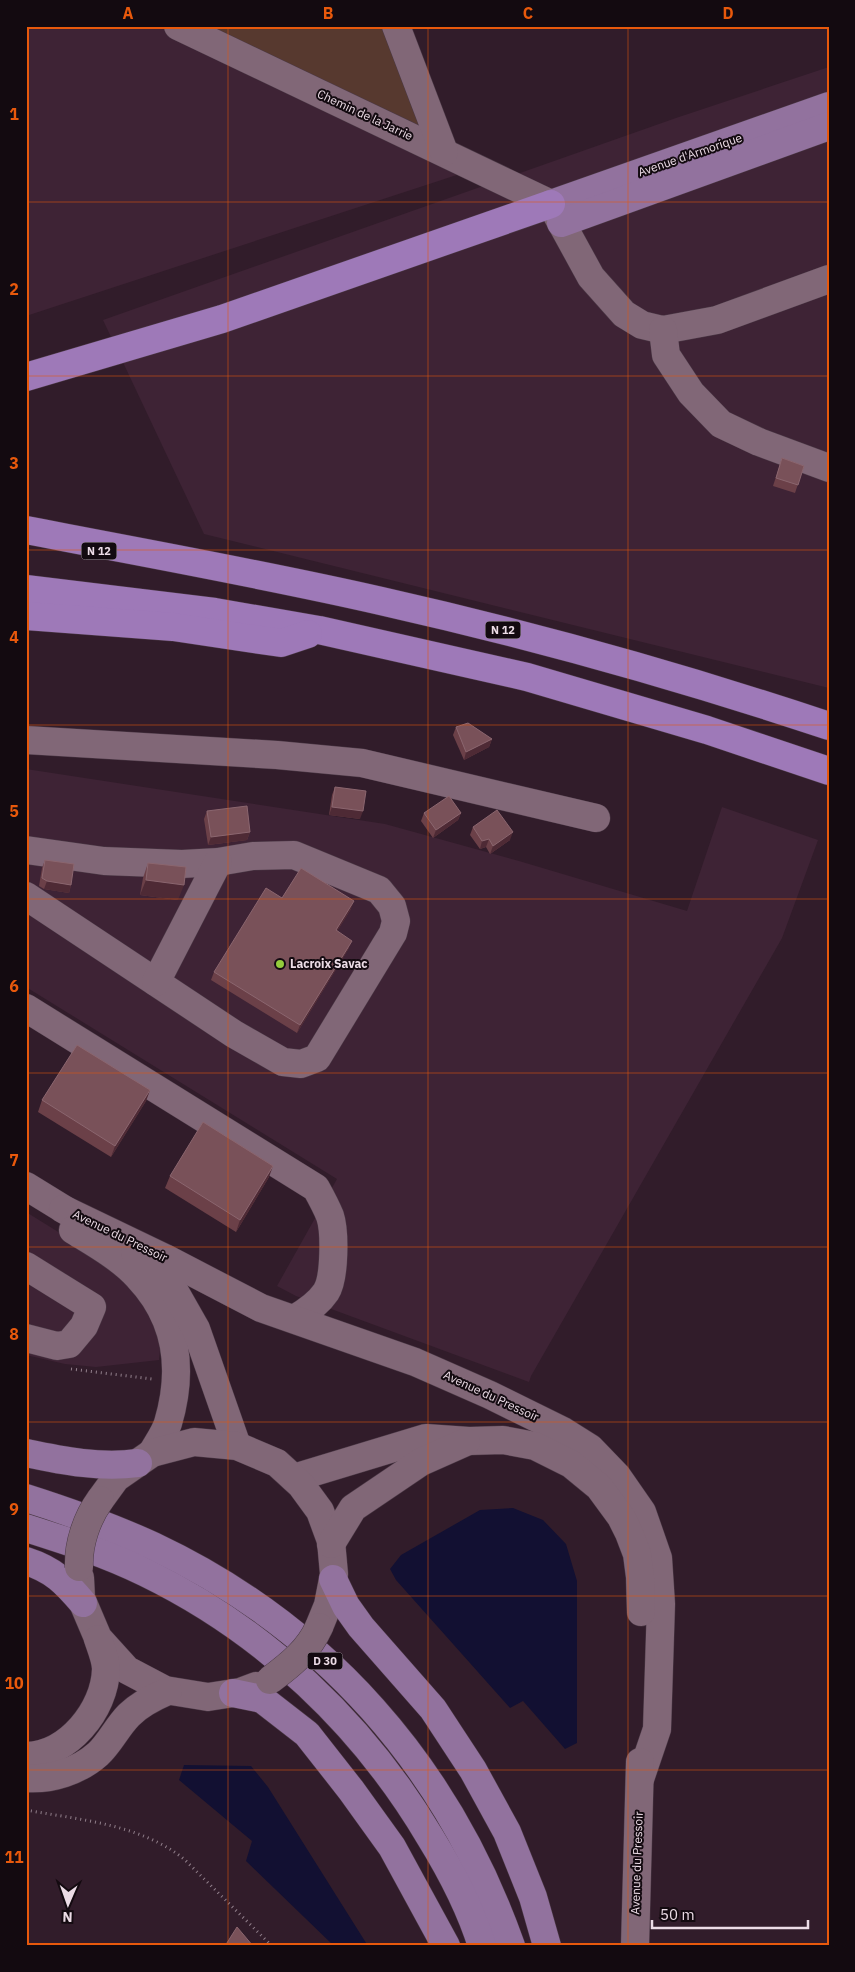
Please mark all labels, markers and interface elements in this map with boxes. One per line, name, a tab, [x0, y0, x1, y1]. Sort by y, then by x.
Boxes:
text: A	[123, 3, 134, 23]
text: B	[323, 3, 334, 23]
text: C	[523, 3, 533, 23]
text: D	[722, 3, 734, 23]
street label: Chemin de la Jarrie	[315, 86, 416, 143]
text: 1	[9, 104, 19, 124]
street label: Avenue d'Armorique	[636, 130, 744, 179]
text: 2	[9, 279, 19, 299]
text: 3	[9, 453, 19, 473]
road number: N 12	[82, 542, 116, 560]
road number: N 12	[486, 622, 520, 638]
text: 4	[9, 627, 19, 647]
text: 5	[9, 801, 19, 821]
place label: Lacroix Savac	[290, 956, 368, 971]
marker: Lacroix Savac	[274, 958, 286, 970]
text: 6	[9, 976, 19, 996]
text: 7	[9, 1150, 19, 1170]
street label: Avenue du Pressoir	[70, 1206, 170, 1265]
text: 8	[9, 1324, 19, 1344]
street label: Avenue du Pressoir	[441, 1367, 542, 1424]
text: 9	[9, 1499, 19, 1519]
road number: D 30	[308, 1652, 342, 1670]
text: 10	[4, 1673, 24, 1693]
street label: Avenue du Pressoir	[627, 1810, 646, 1915]
text: 11	[4, 1847, 24, 1867]
north arrow	[42, 1880, 92, 1930]
scale bar	[652, 1897, 809, 1929]
text: 50 m	[660, 1905, 695, 1924]
text: N	[62, 1908, 73, 1926]

